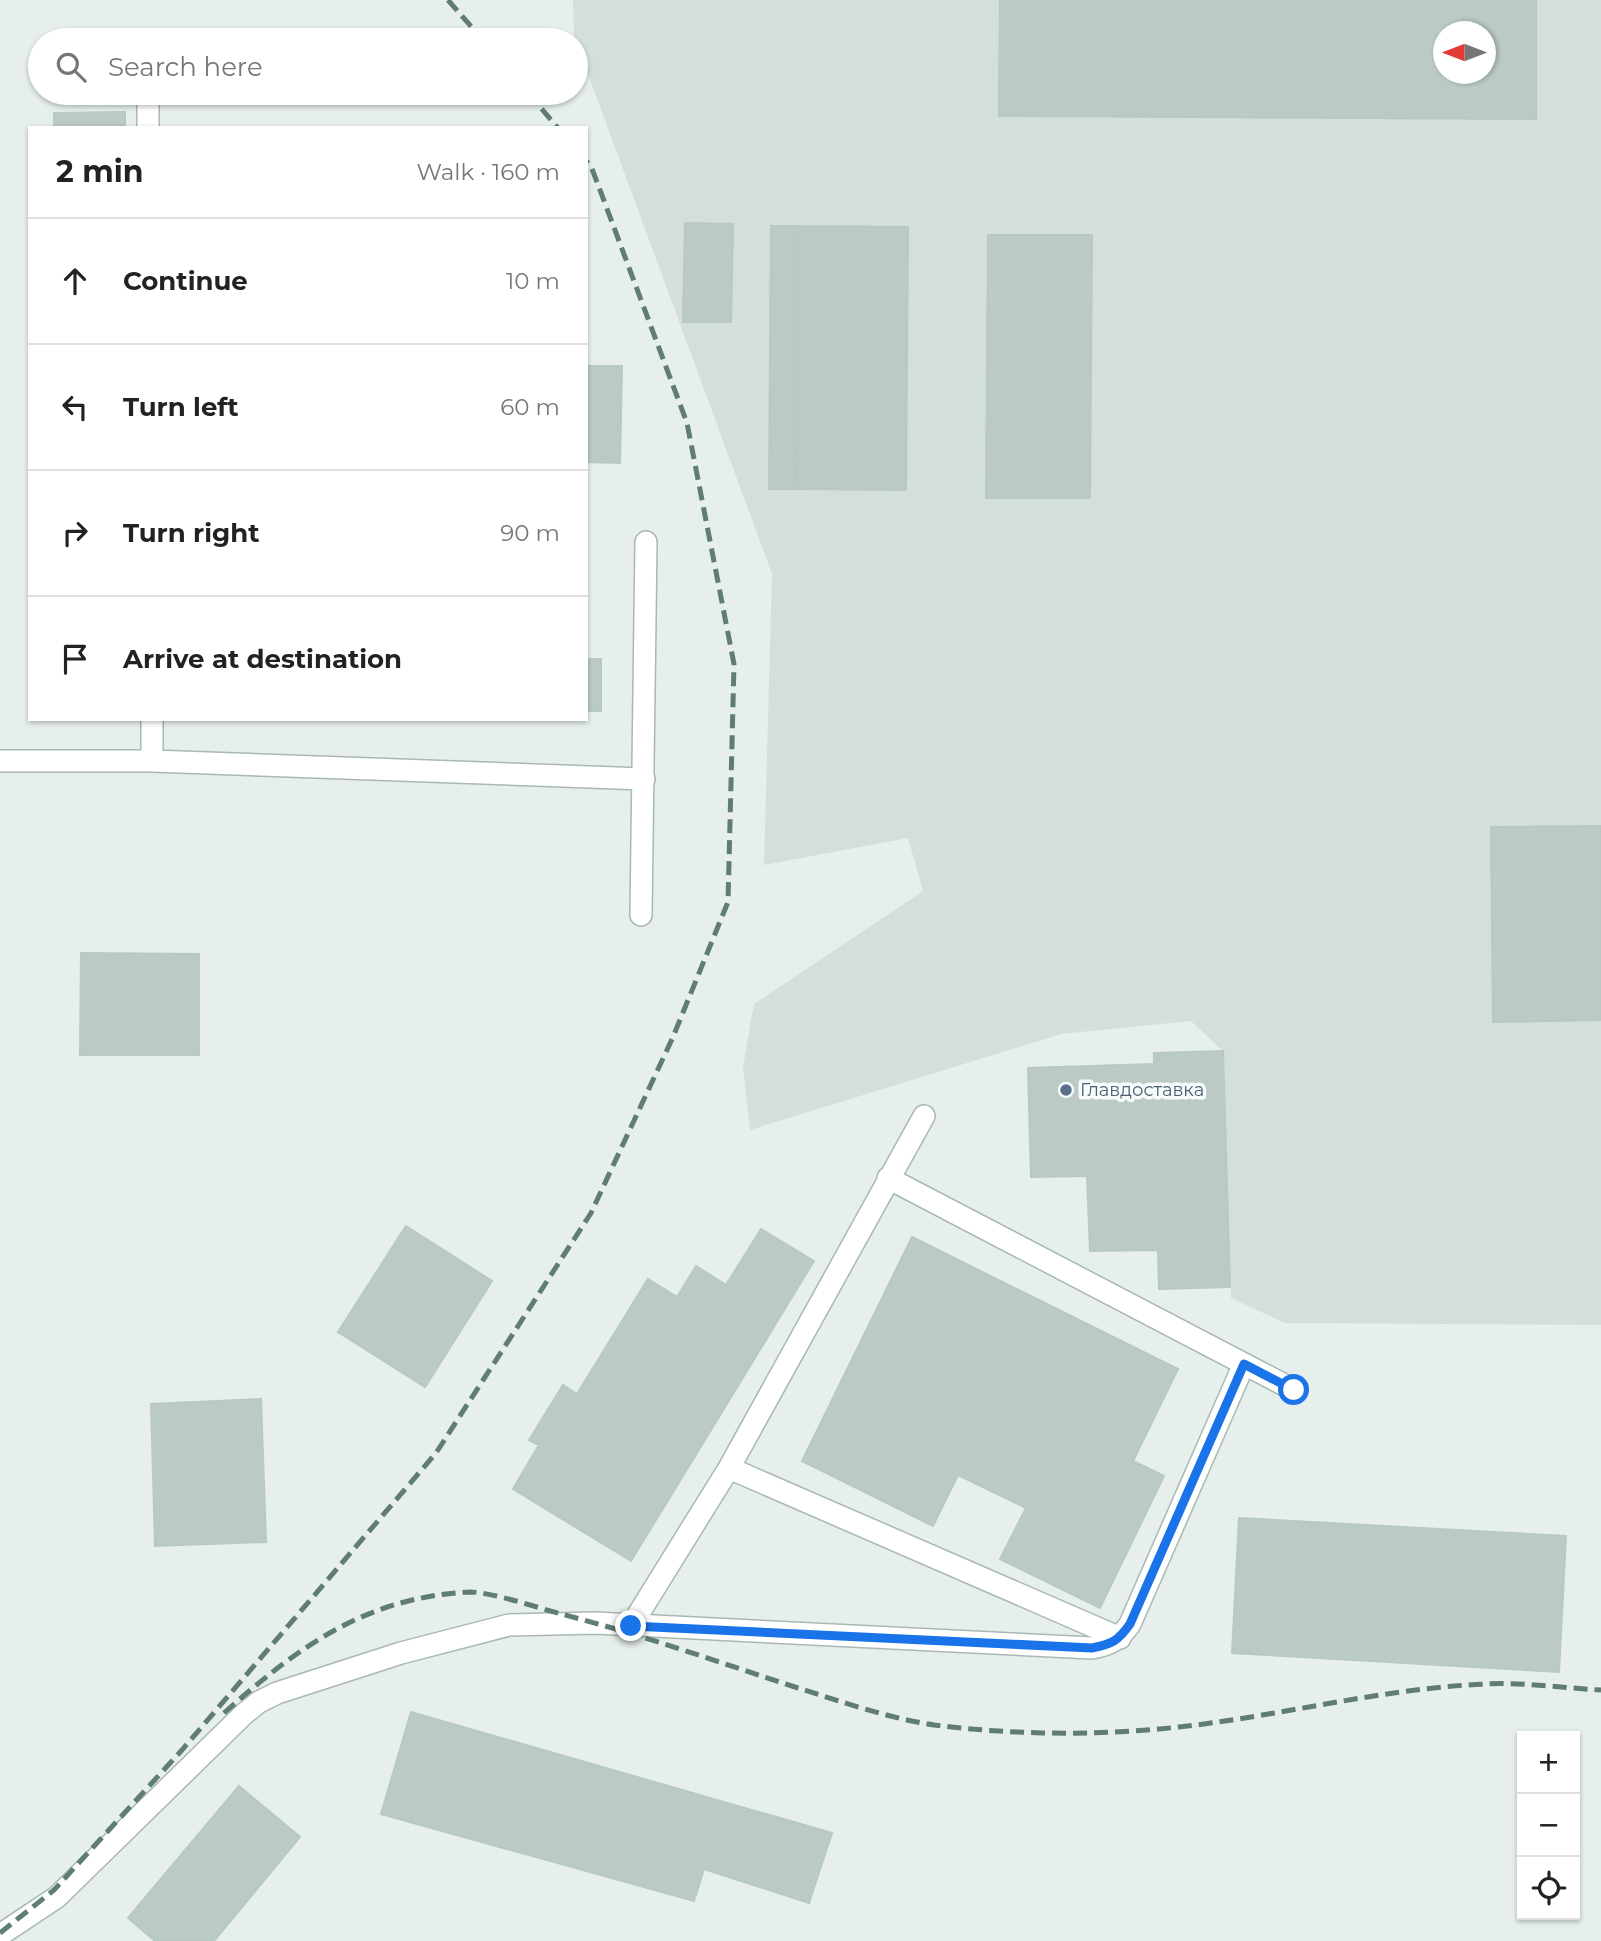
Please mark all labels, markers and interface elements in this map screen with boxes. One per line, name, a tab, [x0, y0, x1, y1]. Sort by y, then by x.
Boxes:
north arrow	[1433, 21, 1496, 84]
search box	[28, 28, 588, 105]
icon: search	[52, 48, 90, 86]
text: Search here	[108, 51, 263, 83]
text: 2 min	[56, 153, 143, 190]
text: Walk · 160 m	[416, 158, 560, 186]
icon: ahead	[56, 262, 94, 300]
text: Continue	[123, 265, 248, 297]
text: 10 m	[506, 267, 560, 295]
icon: left	[56, 388, 94, 426]
text: Turn left	[123, 391, 239, 423]
text: 60 m	[500, 393, 560, 421]
icon: right	[56, 514, 94, 552]
text: Turn right	[123, 517, 259, 549]
text: 90 m	[500, 519, 560, 547]
icon: arrive	[56, 640, 94, 678]
text: Arrive at destination	[123, 643, 402, 675]
place label: Главдоставка	[1080, 1079, 1204, 1101]
marker: Главдоставка	[1058, 1082, 1074, 1098]
route start	[1278, 1374, 1309, 1405]
route end	[615, 1610, 646, 1641]
map controls	[1517, 1731, 1580, 1920]
button: +	[1517, 1731, 1580, 1794]
button: −	[1517, 1794, 1580, 1857]
button: locate	[1517, 1857, 1580, 1920]

